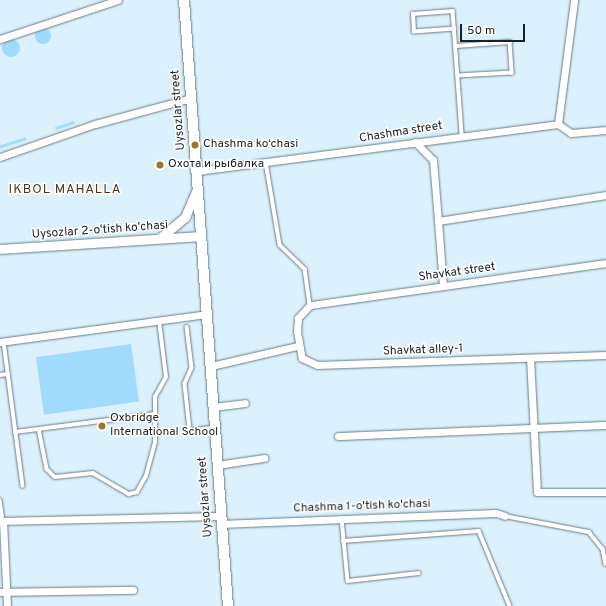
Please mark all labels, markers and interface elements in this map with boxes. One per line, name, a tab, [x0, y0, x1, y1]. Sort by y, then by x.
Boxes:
scale bar	[462, 16, 527, 42]
text: 50 m	[467, 23, 495, 39]
street label: Uysozlar street	[169, 69, 189, 151]
street label: Chashma street	[358, 119, 444, 147]
place label: Chashma ko‘chasi	[203, 138, 298, 152]
marker: Chashma ko‘chasi	[190, 140, 200, 150]
place label: Охота и рыбалка	[168, 158, 264, 172]
marker: Охота и рыбалка	[155, 160, 165, 170]
district label: IKBOL MAHALLA	[8, 182, 122, 198]
street label: Uysozlar 2-o'tish ko'chasi	[31, 219, 169, 243]
street label: Shavkat street	[418, 260, 496, 286]
street label: Shavkat alley-1	[383, 342, 463, 360]
place label: Oxbridge International School	[110, 412, 218, 440]
marker: Oxbridge International School	[97, 421, 107, 431]
street label: Uysozlar street	[196, 456, 216, 538]
street label: Chashma 1-o'tish ko'chasi	[293, 497, 431, 517]

